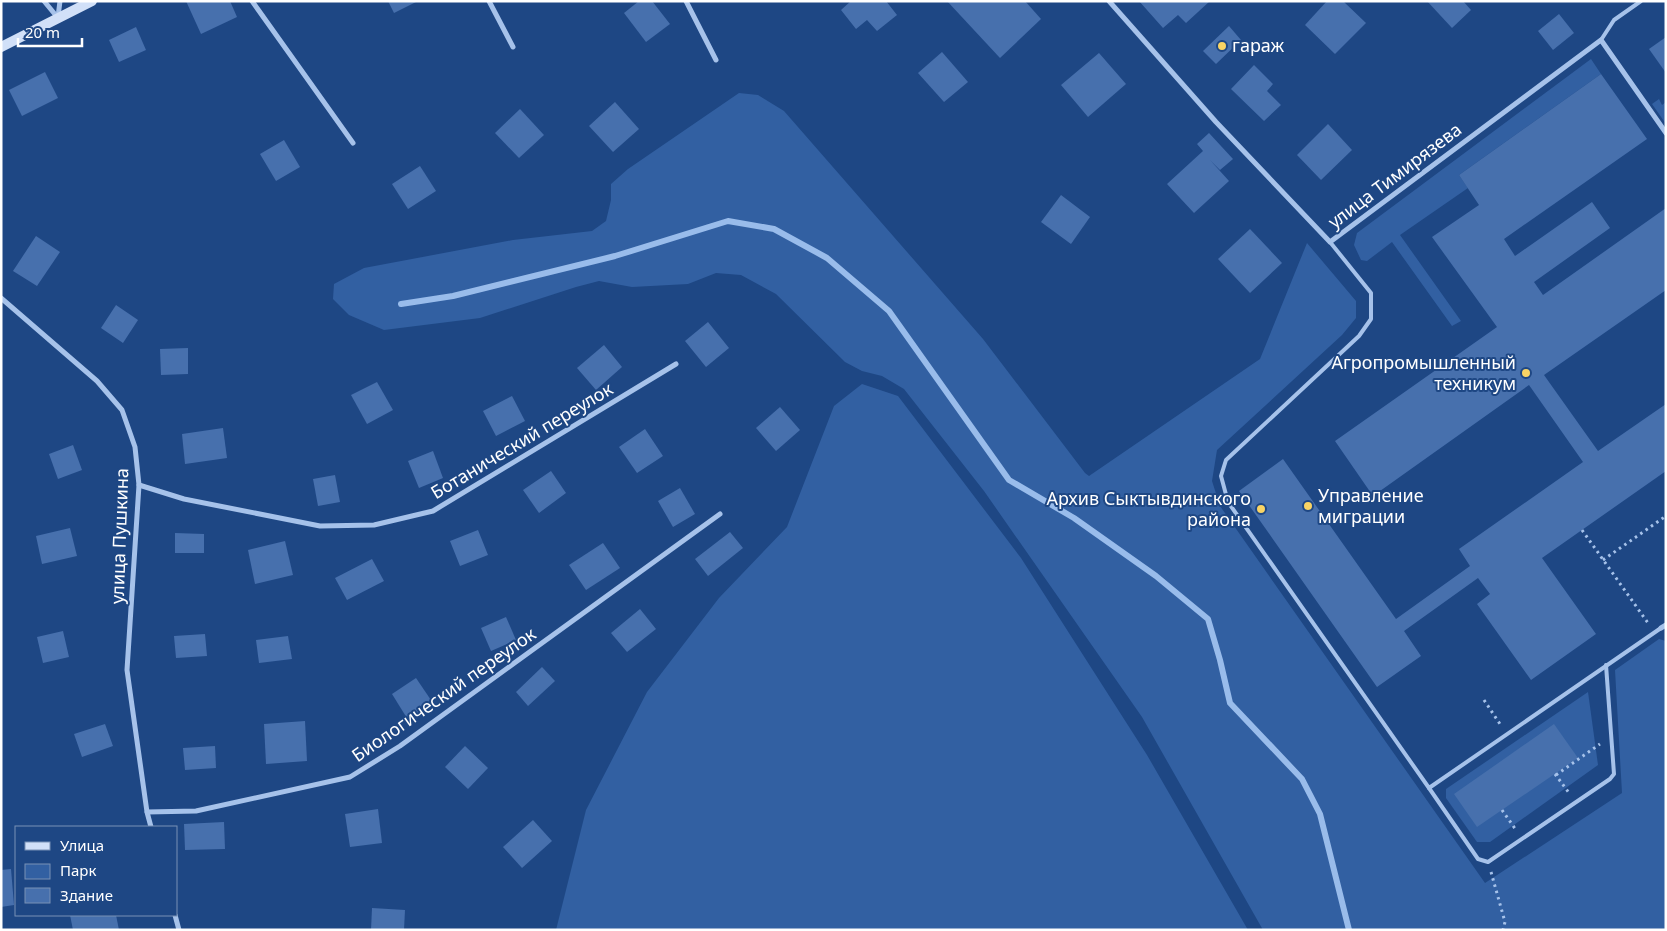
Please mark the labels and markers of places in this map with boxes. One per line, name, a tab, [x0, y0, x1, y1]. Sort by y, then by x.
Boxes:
place label: гараж	[1232, 33, 1284, 57]
marker: гараж	[1216, 40, 1228, 52]
place label: Агропромышленный техникум	[1331, 350, 1516, 395]
marker: Агропромышленный техникум	[1520, 367, 1532, 379]
place label: Управление миграции	[1318, 483, 1424, 528]
place label: Архив Сыктывдинского района	[1046, 486, 1251, 531]
marker: Управление миграции	[1302, 500, 1314, 512]
marker: Архив Сыктывдинского района	[1255, 503, 1267, 515]

